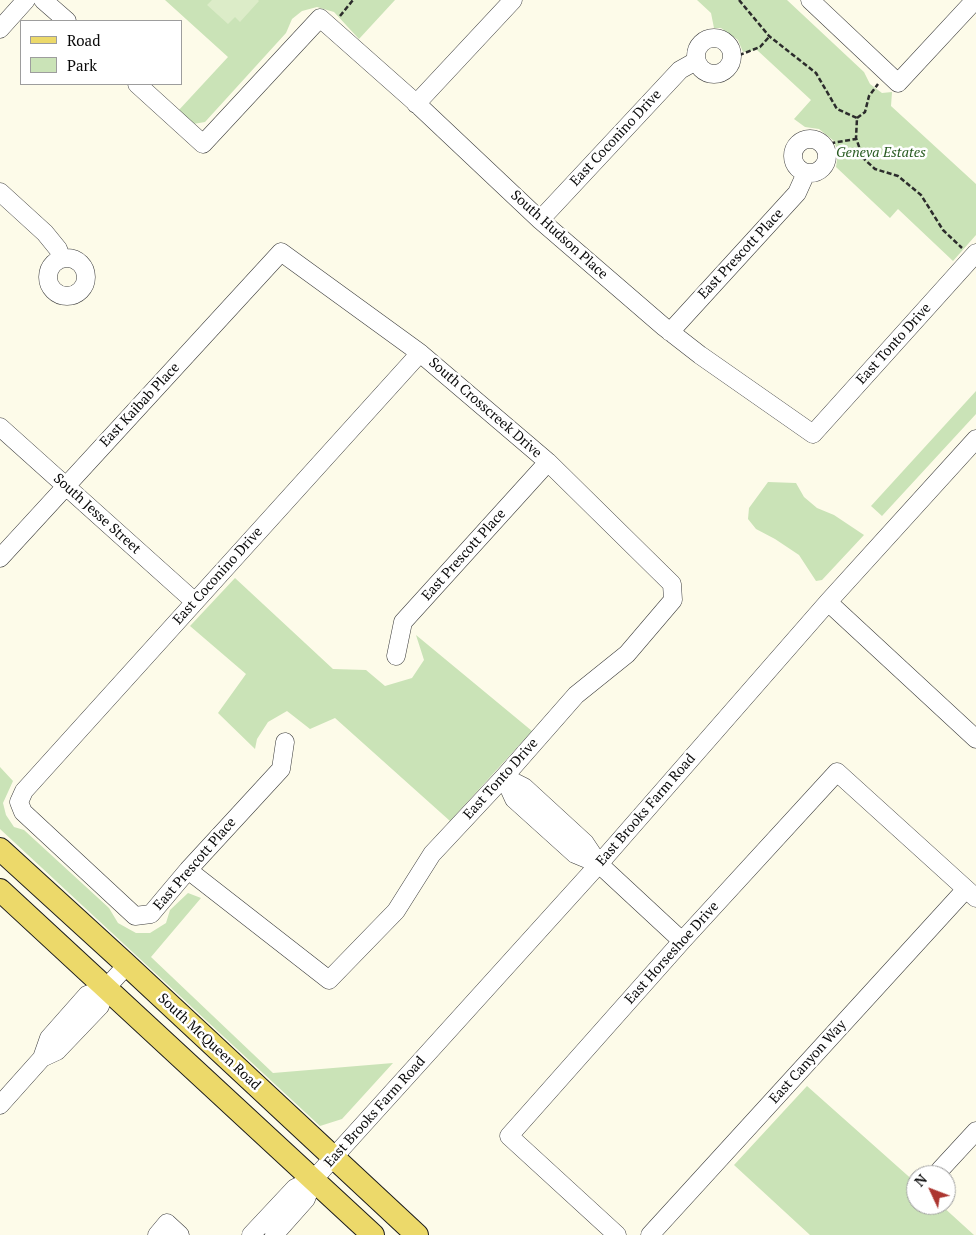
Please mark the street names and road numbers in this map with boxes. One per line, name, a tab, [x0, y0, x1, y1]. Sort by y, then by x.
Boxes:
street label: East Coconino Drive	[567, 86, 665, 190]
street label: South Hudson Place	[507, 187, 611, 283]
street label: East Prescott Place	[695, 205, 787, 303]
street label: East Tonto Drive	[853, 300, 935, 388]
street label: South Crosscreek Drive	[425, 354, 545, 462]
street label: East Kaibab Place	[97, 359, 183, 451]
street label: South Jesse Street	[50, 470, 144, 558]
street label: East Prescott Place	[419, 506, 509, 604]
street label: East Coconino Drive	[170, 524, 266, 628]
street label: East Tonto Drive	[460, 735, 542, 823]
street label: East Brooks Farm Road	[593, 751, 699, 869]
street label: East Prescott Place	[150, 814, 240, 914]
street label: East Horseshoe Drive	[622, 898, 722, 1008]
street label: South McQueen Road	[154, 990, 264, 1094]
street label: East Canyon Way	[766, 1017, 850, 1107]
street label: East Brooks Farm Road	[321, 1053, 429, 1171]

